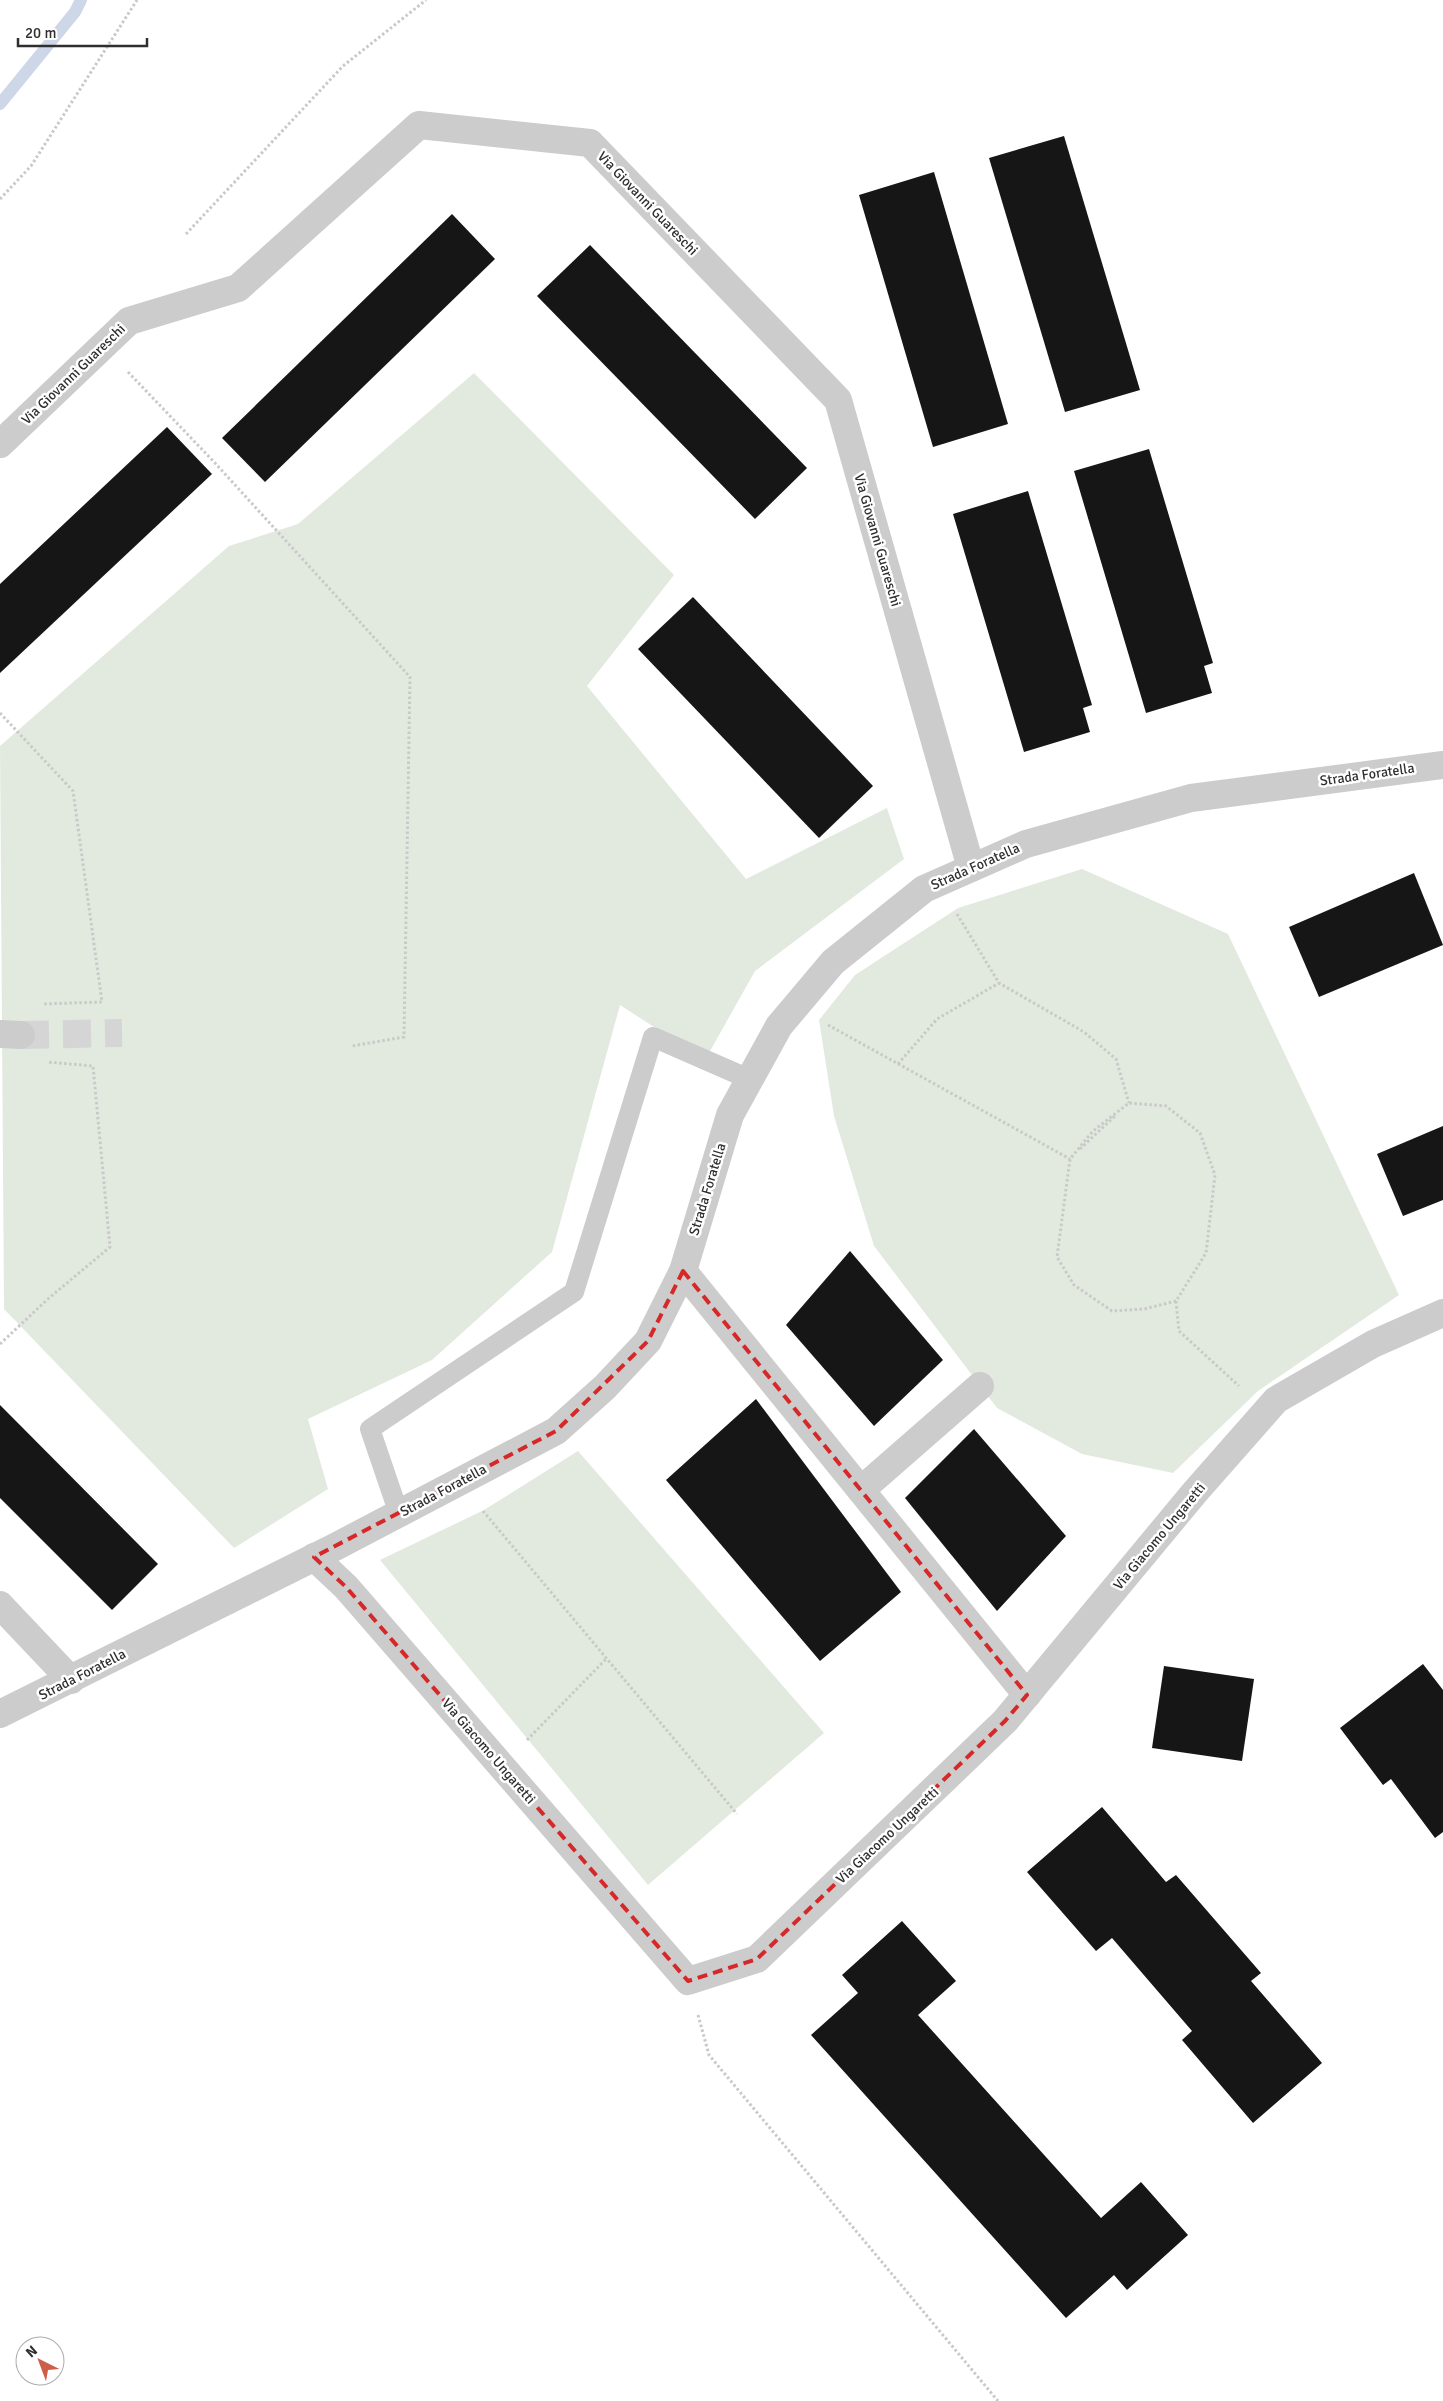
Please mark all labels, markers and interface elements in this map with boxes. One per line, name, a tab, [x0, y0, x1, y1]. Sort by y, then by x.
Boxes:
scale bar	[18, 15, 146, 47]
text: 20 m	[25, 24, 56, 42]
street label: Via Giovanni Guareschi	[594, 148, 701, 259]
street label: Via Giovanni Guareschi	[18, 321, 129, 428]
street label: Via Giovanni Guareschi	[850, 472, 905, 608]
street label: Strada Foratella	[1319, 759, 1416, 790]
street label: Strada Foratella	[928, 839, 1022, 894]
street label: Strada Foratella	[685, 1141, 730, 1237]
street label: Strada Foratella	[397, 1461, 489, 1520]
street label: Via Giacomo Ungaretti	[1110, 1479, 1209, 1593]
street label: Strada Foratella	[36, 1645, 129, 1704]
street label: Via Giacomo Ungaretti	[438, 1695, 539, 1808]
street label: Via Giacomo Ungaretti	[832, 1783, 942, 1887]
north arrow	[15, 2336, 65, 2386]
text: N	[22, 2342, 41, 2361]

